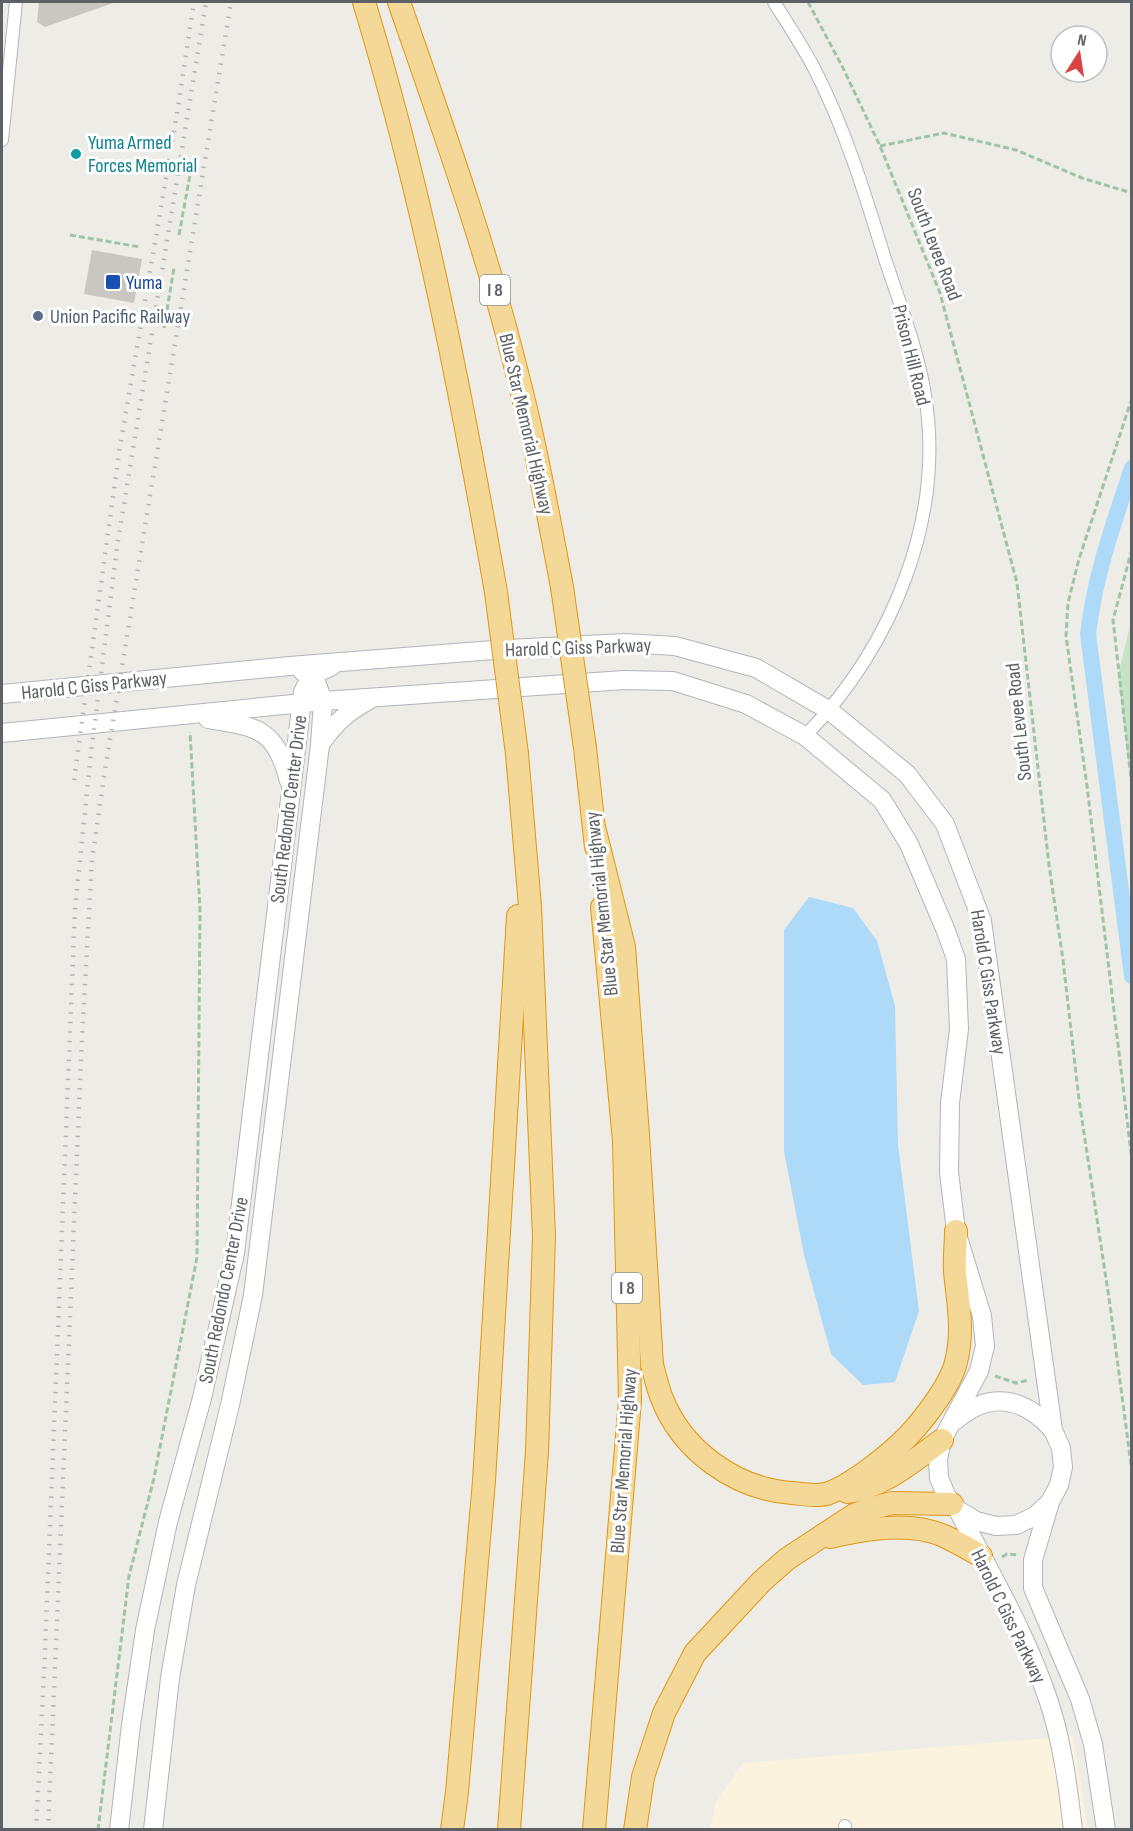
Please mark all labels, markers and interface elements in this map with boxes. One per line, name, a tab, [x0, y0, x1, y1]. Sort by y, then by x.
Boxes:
north arrow	[1049, 24, 1109, 84]
text: N	[1076, 31, 1088, 51]
place label: Yuma Armed Forces Memorial	[88, 131, 197, 178]
marker: Yuma Armed Forces Memorial	[69, 147, 83, 161]
street label: South Levee Road	[902, 185, 966, 304]
place label: Yuma	[126, 271, 162, 295]
marker: Yuma	[104, 273, 122, 291]
road number: I 8	[480, 275, 510, 305]
street label: Prison Hill Road	[887, 302, 935, 408]
place label: Union Pacific Railway	[50, 305, 190, 329]
marker: Union Pacific Railway	[31, 309, 45, 323]
street label: Blue Star Memorial Highway	[494, 331, 559, 517]
street label: Harold C Giss Parkway	[505, 633, 652, 663]
street label: South Levee Road	[1001, 662, 1037, 782]
street label: Harold C Giss Parkway	[20, 666, 168, 706]
street label: South Redondo Center Drive	[266, 714, 312, 904]
street label: Blue Star Memorial Highway	[580, 810, 624, 997]
street label: Harold C Giss Parkway	[965, 908, 1011, 1057]
street label: South Redondo Center Drive	[194, 1195, 254, 1385]
road number: I 8	[612, 1273, 642, 1303]
street label: Blue Star Memorial Highway	[606, 1368, 642, 1554]
street label: Harold C Giss Parkway	[965, 1545, 1051, 1688]

